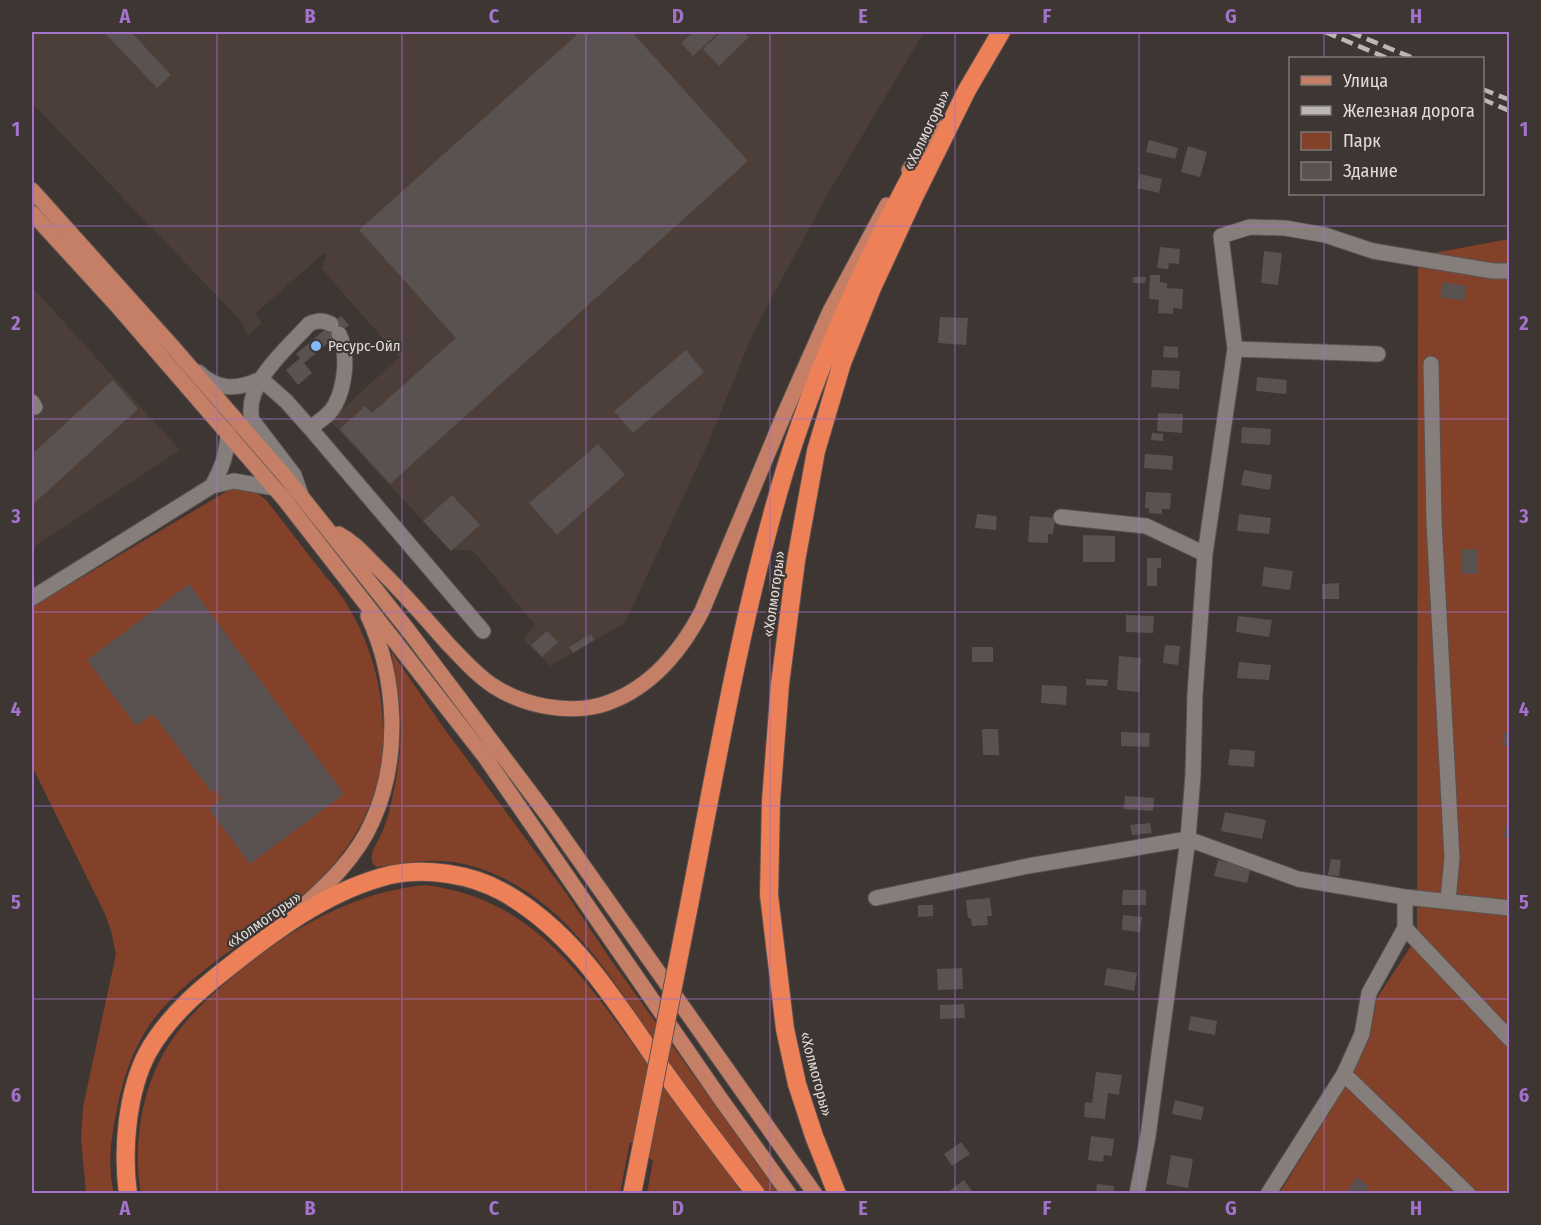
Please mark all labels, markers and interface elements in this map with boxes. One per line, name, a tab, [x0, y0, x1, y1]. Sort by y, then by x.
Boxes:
text: A	[119, 4, 132, 28]
text: B	[304, 4, 316, 28]
text: C	[489, 4, 500, 28]
text: D	[672, 4, 684, 28]
text: E	[858, 4, 868, 28]
text: F	[1043, 4, 1052, 28]
text: G	[1225, 4, 1237, 28]
text: H	[1410, 4, 1422, 28]
legend	[1289, 57, 1484, 195]
text: Улица	[1342, 70, 1388, 92]
street label: «Холмогоры»	[900, 87, 954, 173]
text: Железная дорога	[1343, 100, 1475, 122]
text: 1	[12, 117, 20, 141]
text: 1	[1520, 117, 1528, 141]
text: Парк	[1343, 130, 1381, 152]
text: Здание	[1343, 160, 1398, 182]
text: 2	[10, 311, 21, 335]
text: 2	[1518, 311, 1529, 335]
place label: Ресурс-Ойл	[328, 337, 400, 355]
marker: Ресурс-Ойл	[309, 339, 323, 353]
text: 3	[10, 504, 21, 528]
text: 3	[1518, 504, 1529, 528]
street label: «Холмогоры»	[759, 550, 789, 638]
text: 4	[11, 697, 21, 721]
text: 4	[1519, 697, 1529, 721]
street label: «Холмогоры»	[223, 888, 305, 952]
text: 5	[11, 890, 21, 914]
text: 5	[1519, 890, 1529, 914]
street label: «Холмогоры»	[796, 1030, 836, 1118]
text: 6	[11, 1083, 21, 1107]
text: 6	[1519, 1083, 1529, 1107]
text: A	[119, 1196, 132, 1220]
text: B	[304, 1196, 316, 1220]
text: C	[489, 1196, 500, 1220]
text: D	[672, 1196, 684, 1220]
text: E	[858, 1196, 868, 1220]
text: F	[1043, 1196, 1052, 1220]
text: G	[1225, 1196, 1237, 1220]
text: H	[1410, 1196, 1422, 1220]

